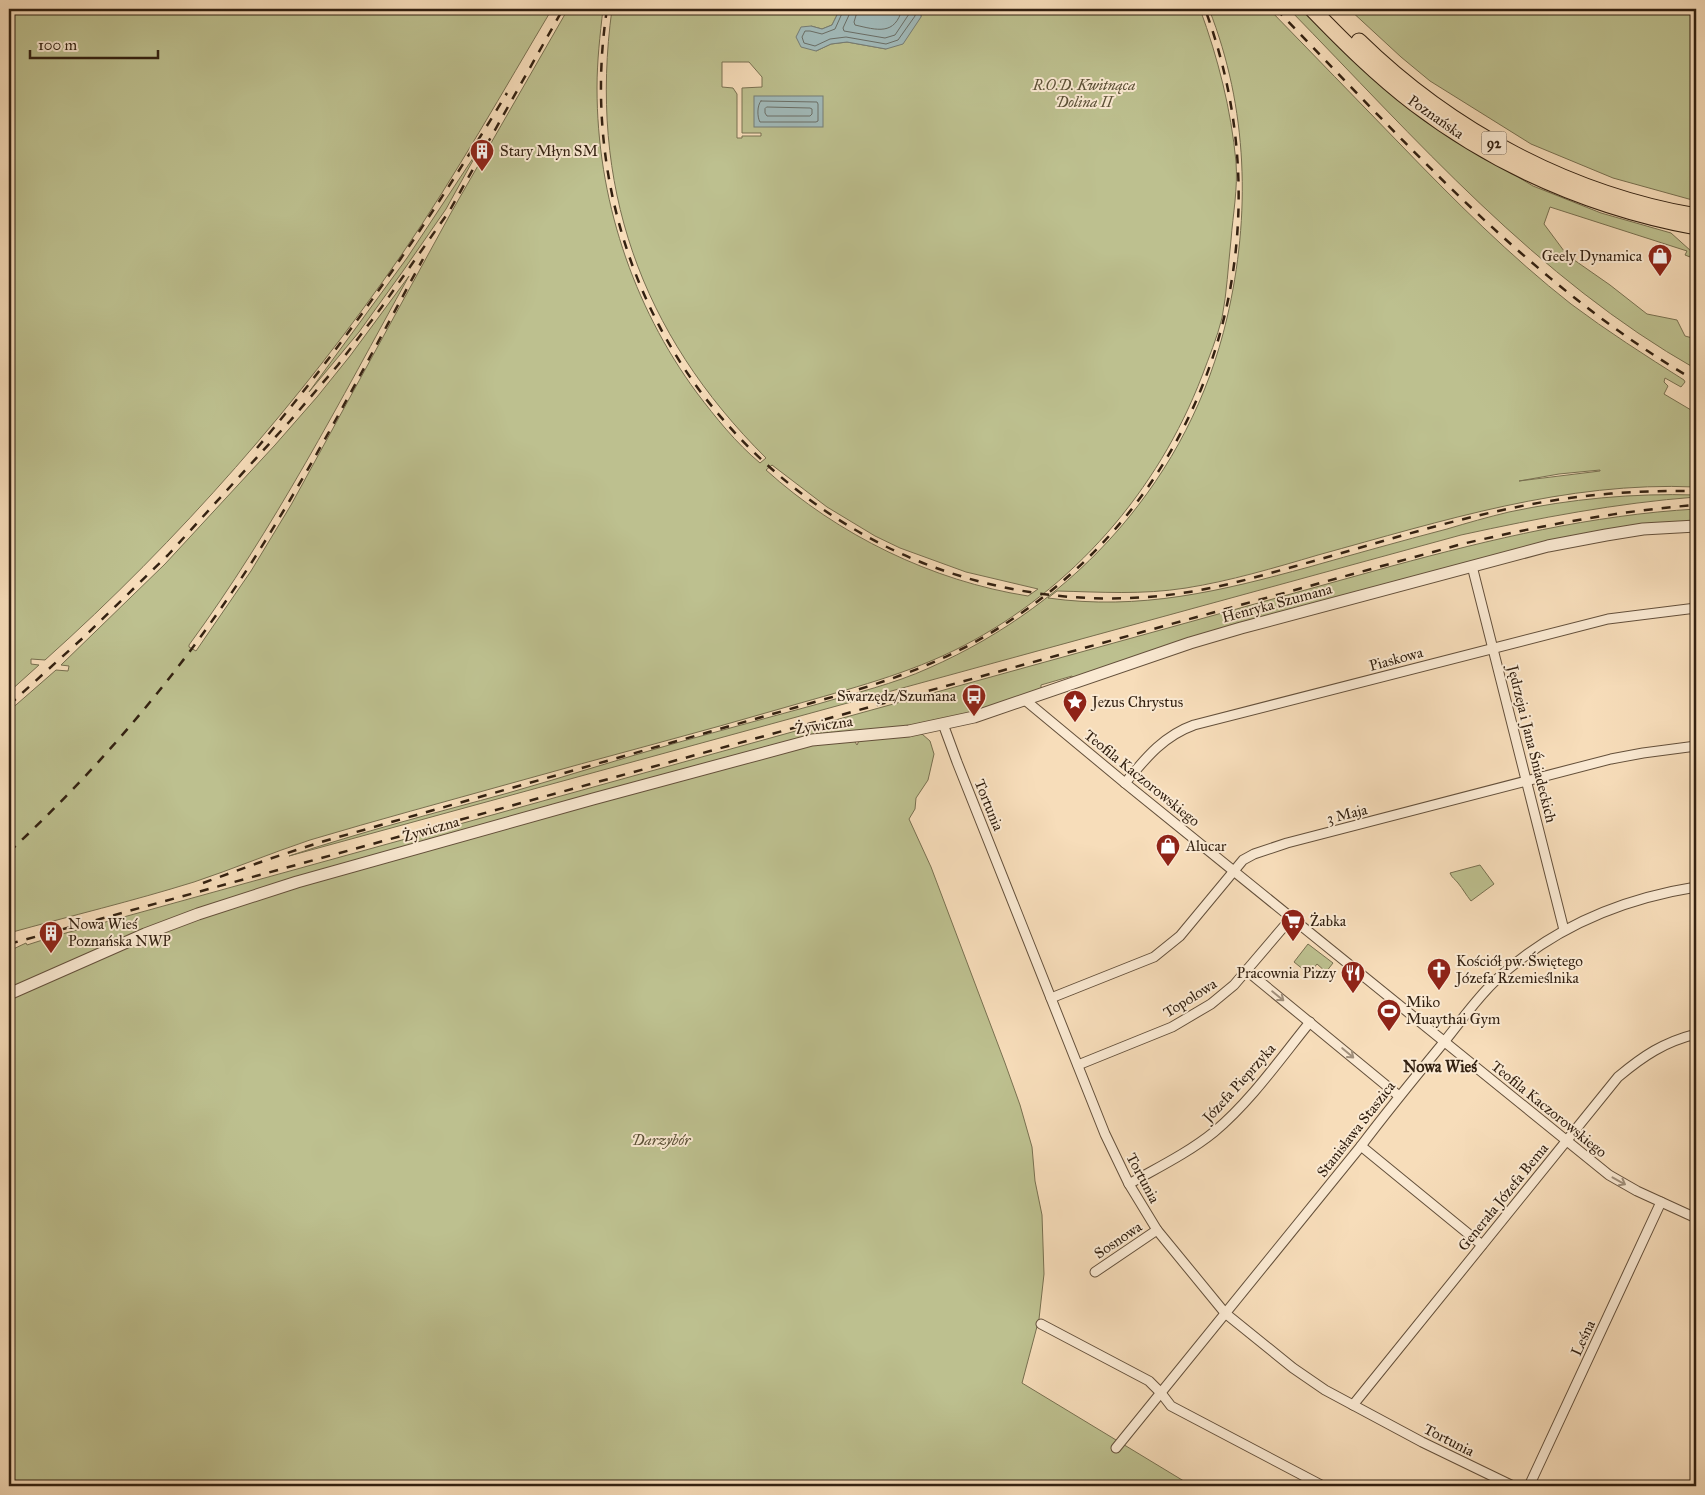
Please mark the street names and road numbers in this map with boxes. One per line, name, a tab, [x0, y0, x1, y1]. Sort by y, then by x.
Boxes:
street label: Poznańska	[1405, 91, 1468, 143]
road number: 92	[1482, 132, 1506, 154]
street label: Henryka Szumana	[1220, 579, 1335, 626]
street label: Piaskowa	[1367, 643, 1426, 675]
street label: Jędrzeja i Jana Śniadeckich	[1502, 661, 1561, 825]
street label: Żywiczna	[794, 712, 854, 738]
street label: Teofila Kaczorowskiego	[1081, 726, 1204, 830]
street label: Tortunia	[971, 777, 1008, 834]
street label: 3 Maja	[1325, 800, 1370, 828]
street label: Żywiczna	[401, 812, 462, 846]
street label: Topolowa	[1160, 974, 1221, 1021]
street label: Józefa Pieprzyka	[1197, 1039, 1280, 1128]
street label: Teofila Kaczorowskiego	[1488, 1057, 1611, 1161]
street label: Stanisława Staszica	[1313, 1077, 1400, 1181]
street label: Generała Józefa Bema	[1454, 1139, 1553, 1255]
street label: Tortunia	[1122, 1150, 1164, 1207]
street label: Sosnowa	[1091, 1217, 1146, 1262]
street label: Leśna	[1567, 1317, 1599, 1359]
street label: Tortunia	[1421, 1420, 1478, 1461]

